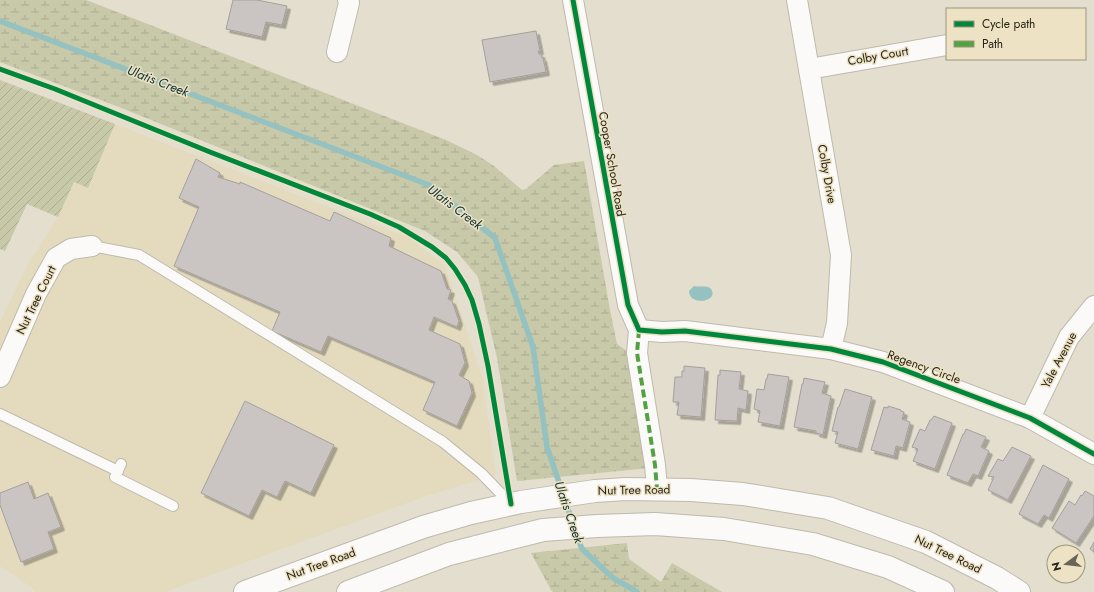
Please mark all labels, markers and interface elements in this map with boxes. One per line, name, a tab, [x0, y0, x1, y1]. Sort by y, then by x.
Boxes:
legend	[946, 8, 1086, 60]
text: Cycle path	[982, 15, 1035, 33]
text: Path	[982, 35, 1003, 53]
street label: Colby Court	[846, 42, 910, 70]
water label: Ulatis Creek	[124, 61, 192, 102]
street label: Cooper School Road	[594, 110, 630, 218]
street label: Colby Drive	[813, 143, 841, 205]
water label: Ulatis Creek	[423, 180, 487, 234]
street label: Nut Tree Court	[12, 262, 61, 338]
street label: Yale Avenue	[1037, 329, 1081, 391]
street label: Regency Circle	[885, 345, 963, 389]
water label: Ulatis Creek	[549, 478, 589, 546]
street label: Nut Tree Road	[598, 480, 670, 500]
street label: Nut Tree Road	[911, 530, 985, 578]
street label: Nut Tree Road	[284, 543, 358, 585]
north arrow	[1046, 544, 1086, 584]
text: N	[1047, 560, 1065, 573]

